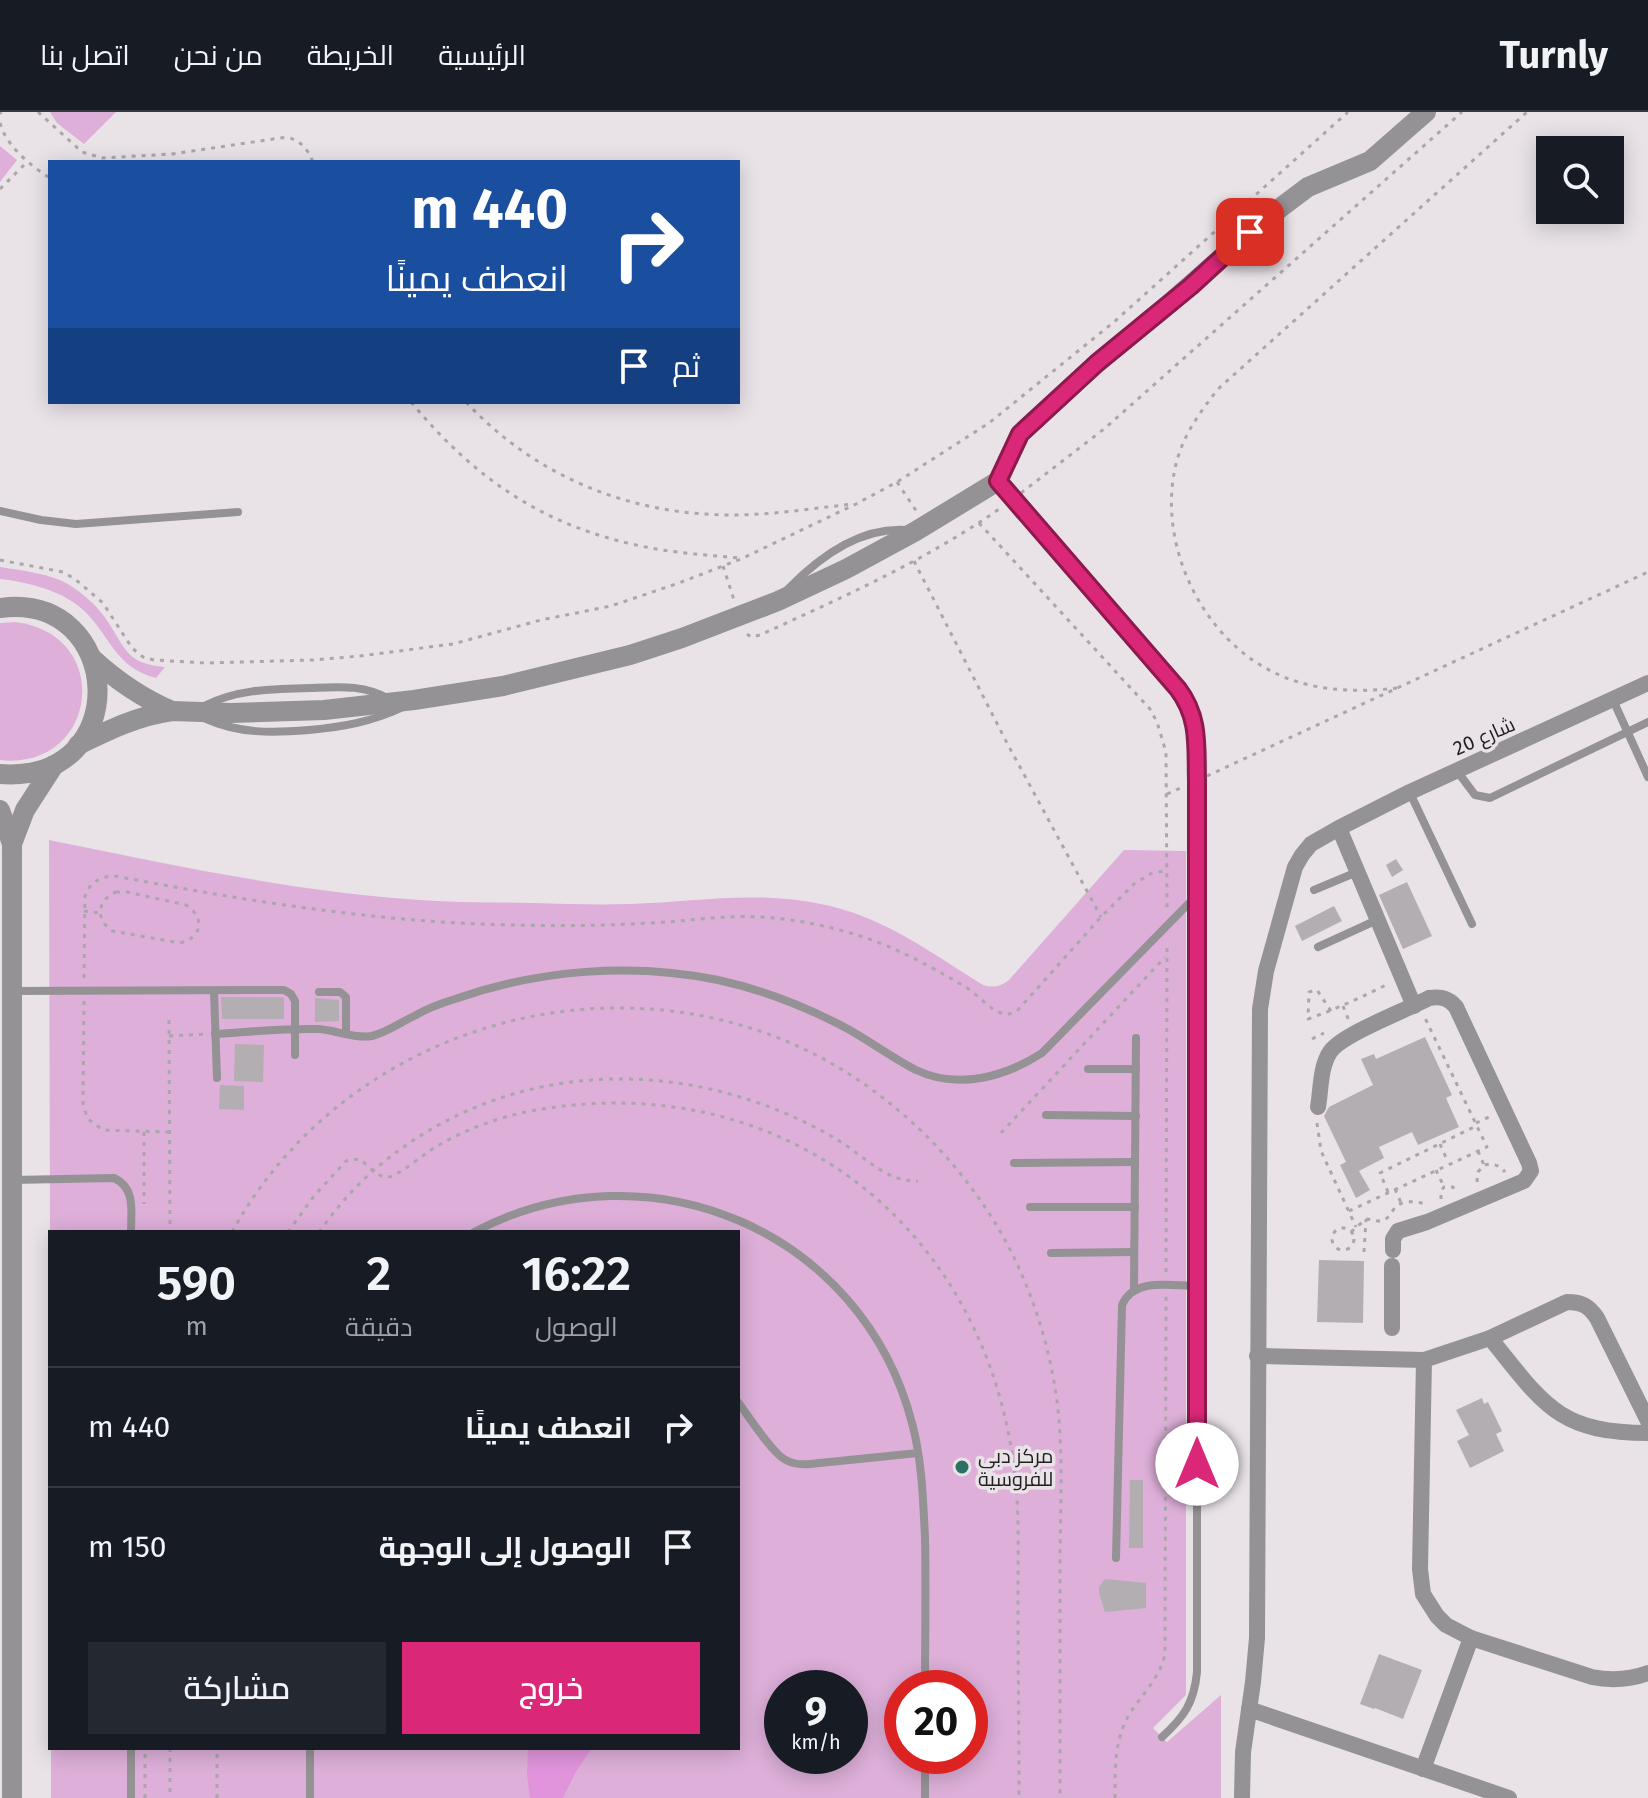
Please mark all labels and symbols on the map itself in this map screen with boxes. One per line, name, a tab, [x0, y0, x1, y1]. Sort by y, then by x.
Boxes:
pin	[1216, 198, 1284, 266]
street label: شارع 20	[1449, 712, 1519, 762]
position arrow	[1155, 1422, 1239, 1506]
place label: مركز دبي للفروسية	[978, 1444, 1053, 1491]
marker: مركز دبي للفروسية	[953, 1458, 971, 1476]
speed limit sign: 20	[884, 1670, 988, 1774]

